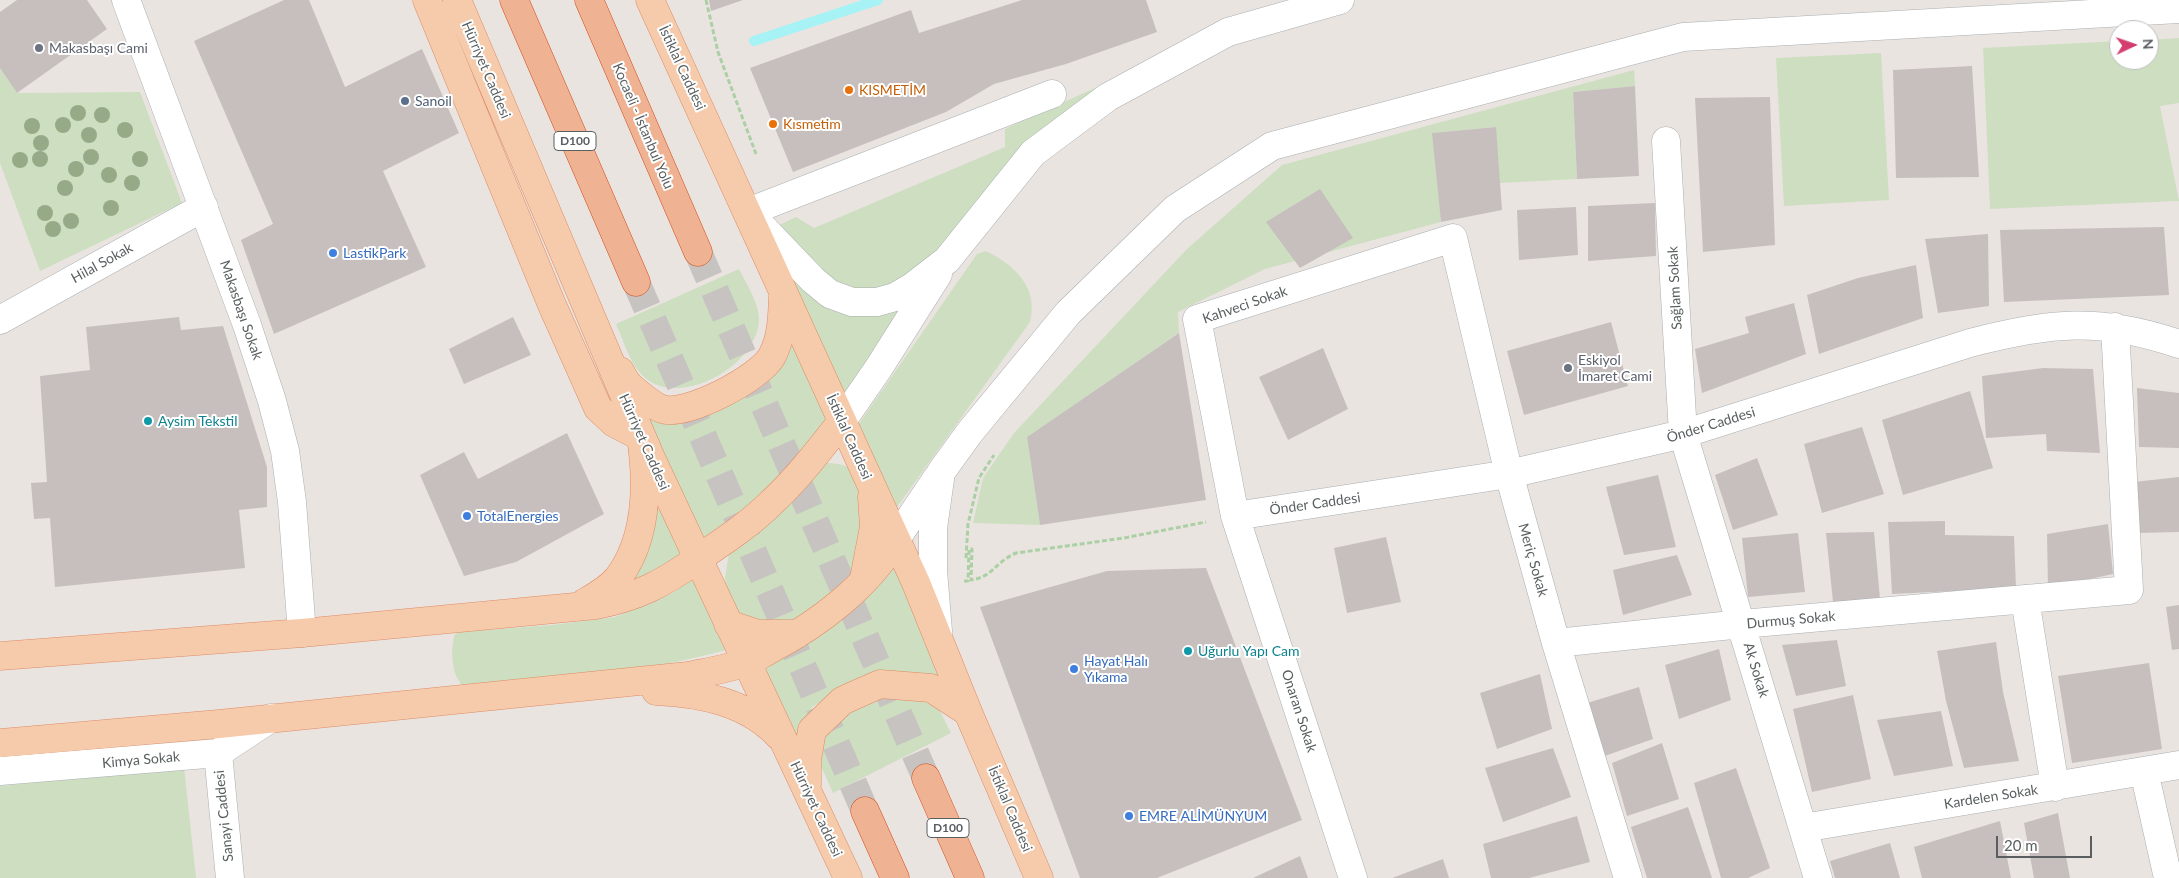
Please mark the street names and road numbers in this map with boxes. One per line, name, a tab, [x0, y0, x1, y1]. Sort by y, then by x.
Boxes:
street label: Hürriyet Caddesi	[458, 19, 514, 121]
street label: İstiklal Caddesi	[655, 23, 709, 113]
street label: Kocaeli - İstanbul Yolu	[609, 61, 677, 191]
road number: D100	[554, 132, 596, 150]
street label: Hilal Sokak	[68, 239, 136, 287]
street label: Sağlam Sokak	[1664, 246, 1686, 330]
street label: Makasbaşı Sokak	[216, 258, 266, 362]
street label: Kahveci Sokak	[1200, 283, 1290, 327]
street label: Hürriyet Caddesi	[615, 391, 673, 493]
street label: İstiklal Caddesi	[823, 392, 875, 482]
street label: Önder Caddesi	[1665, 404, 1757, 446]
street label: Önder Caddesi	[1268, 489, 1362, 519]
street label: Meriç Sokak	[1515, 521, 1551, 599]
street label: Durmuş Sokak	[1746, 608, 1836, 632]
street label: Ak Sokak	[1740, 640, 1772, 700]
street label: Onaran Sokak	[1278, 668, 1320, 754]
street label: Kimya Sokak	[101, 748, 181, 772]
street label: Hürriyet Caddesi	[786, 758, 846, 860]
street label: İstiklal Caddesi	[984, 764, 1036, 854]
street label: Sanayi Caddesi	[211, 769, 237, 863]
street label: Kardelen Sokak	[1943, 781, 2039, 813]
road number: D100	[927, 818, 969, 838]

